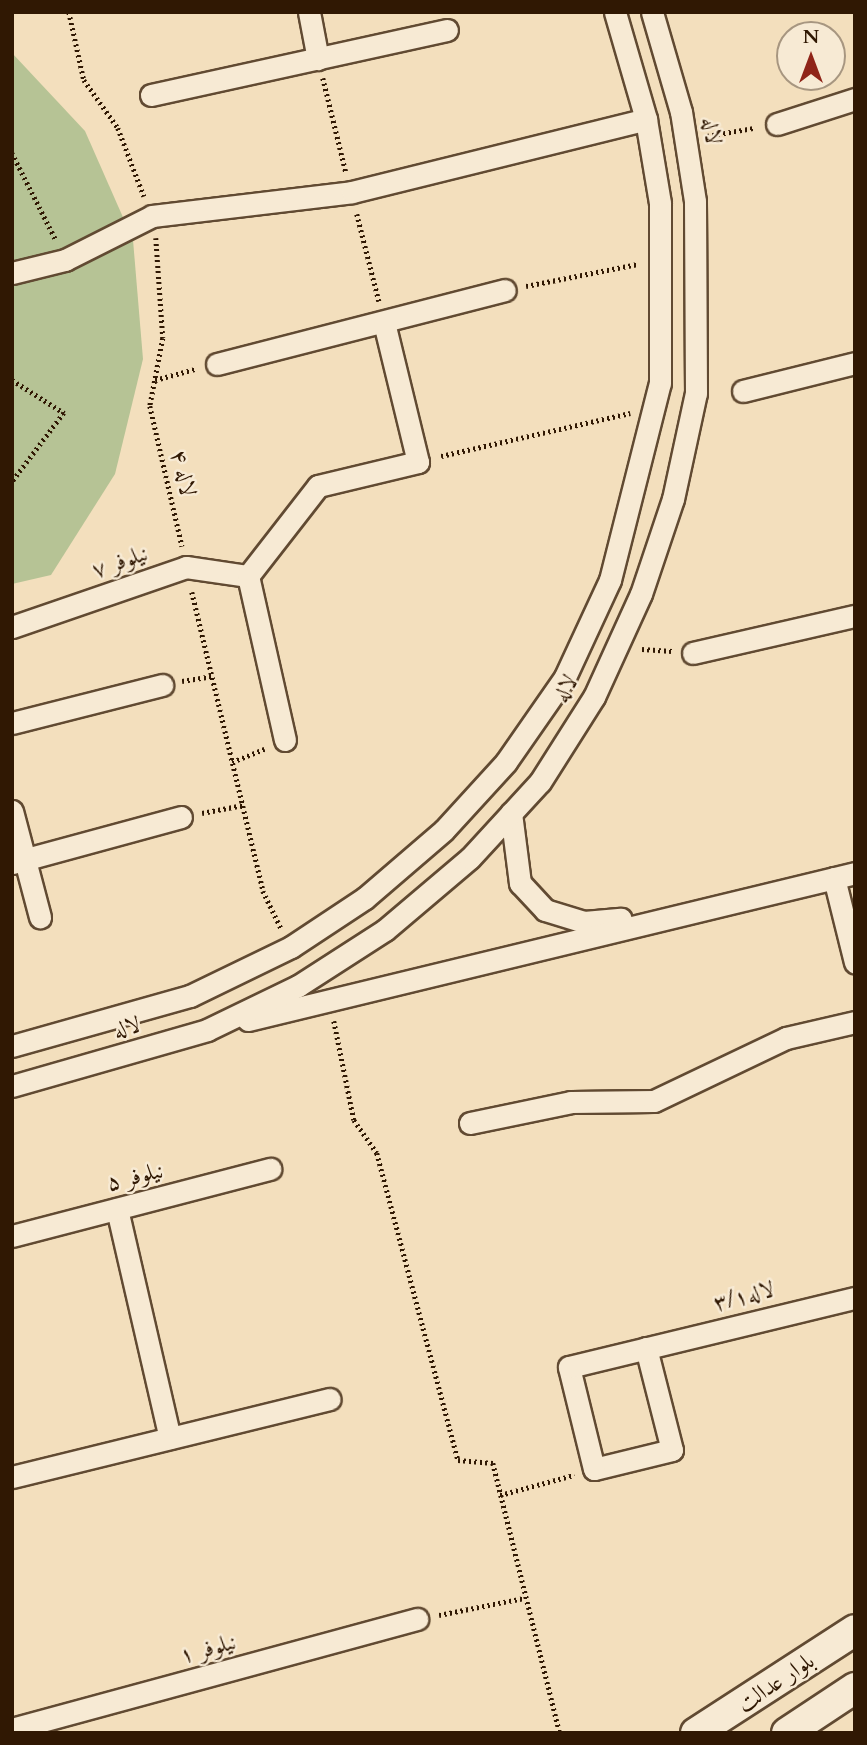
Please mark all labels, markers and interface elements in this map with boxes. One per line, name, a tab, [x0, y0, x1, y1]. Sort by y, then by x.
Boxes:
north arrow	[776, 21, 846, 91]
text: N	[803, 24, 819, 50]
street label: لاله	[695, 115, 727, 147]
street label: لاله ۴	[164, 447, 202, 499]
street label: نیلوفر ۷	[88, 540, 152, 584]
street label: لاله	[547, 670, 585, 708]
street label: لاله	[110, 1011, 144, 1045]
street label: نیلوفر ۵	[104, 1157, 166, 1197]
street label: لاله۳/۱	[711, 1276, 777, 1318]
street label: نیلوفر ۱	[177, 1628, 239, 1670]
street label: بلوار عدالت	[732, 1647, 820, 1719]

